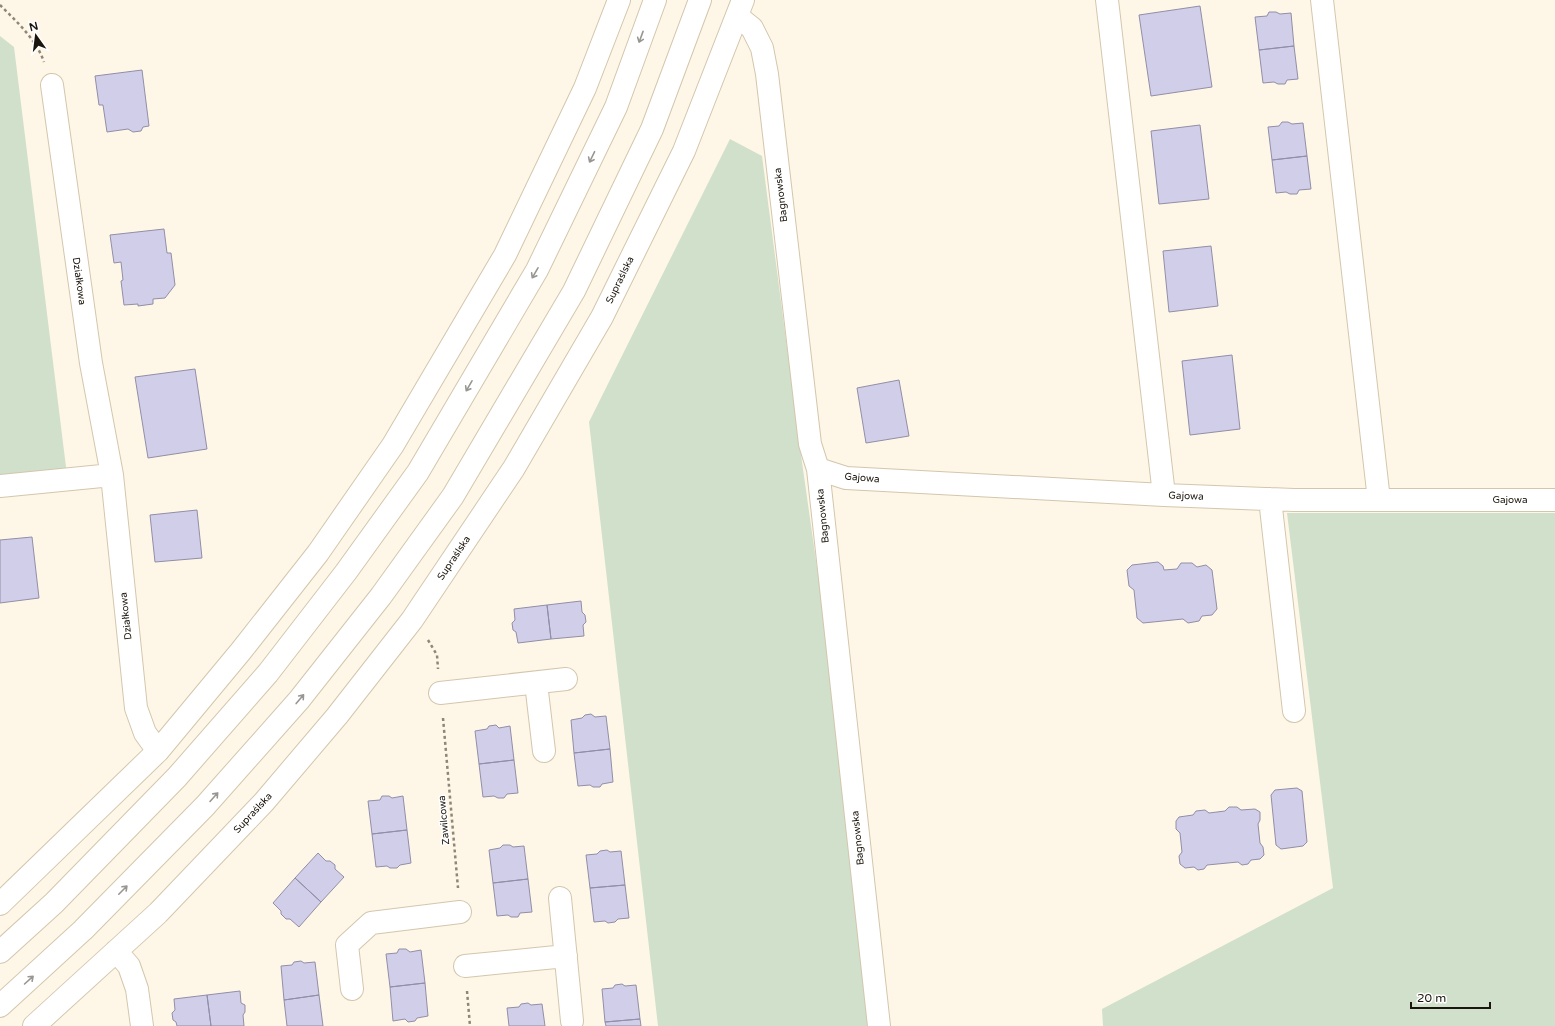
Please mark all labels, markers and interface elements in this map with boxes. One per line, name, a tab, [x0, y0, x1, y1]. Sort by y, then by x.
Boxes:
north arrow	[16, 16, 56, 56]
text: N	[28, 19, 40, 34]
one-way arrow	[637, 30, 645, 42]
one-way arrow	[588, 150, 595, 162]
street label: Bagnowska	[772, 167, 790, 223]
street label: Supraślska	[603, 254, 637, 306]
street label: Działkowa	[70, 256, 88, 306]
one-way arrow	[530, 267, 538, 279]
one-way arrow	[465, 380, 473, 391]
street label: Gajowa	[844, 470, 880, 486]
street label: Bagnowska	[814, 488, 832, 544]
street label: Gajowa	[1168, 489, 1204, 503]
street label: Gajowa	[1492, 494, 1528, 506]
street label: Supraślska	[435, 534, 473, 582]
street label: Działkowa	[118, 591, 134, 641]
one-way arrow	[295, 694, 304, 705]
street label: Supraślska	[231, 790, 275, 836]
one-way arrow	[209, 792, 218, 802]
street label: Zawilcowa	[436, 795, 452, 845]
street label: Bagnowska	[849, 810, 867, 866]
one-way arrow	[118, 885, 128, 895]
one-way arrow	[24, 975, 34, 984]
scale bar	[1411, 984, 1490, 1010]
text: 20 m	[1417, 991, 1446, 1005]

